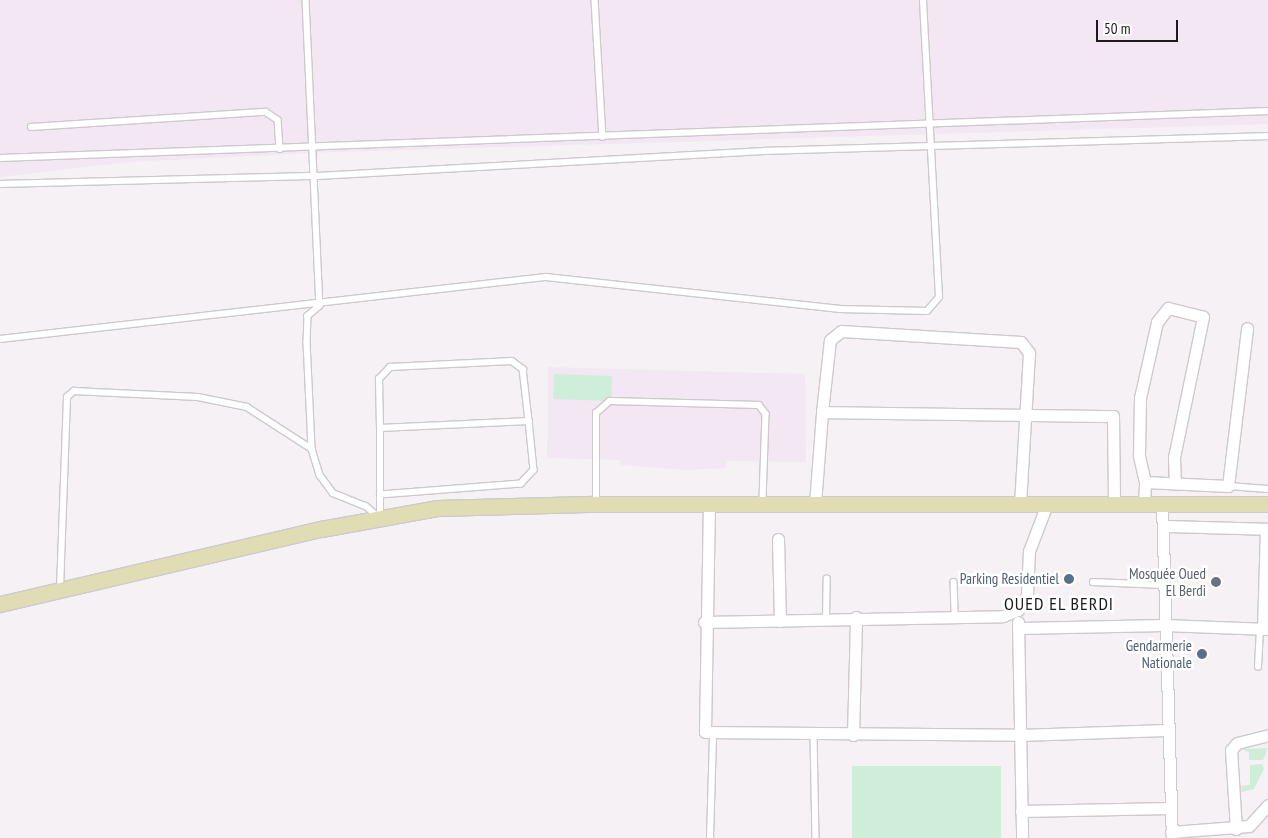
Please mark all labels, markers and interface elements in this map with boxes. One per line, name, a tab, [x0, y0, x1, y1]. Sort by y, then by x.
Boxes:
scale bar	[1098, 10, 1180, 42]
text: 50 m	[1104, 19, 1130, 38]
place label: Mosquée Oued El Berdi	[1129, 564, 1206, 599]
place label: Parking Residentiel	[960, 570, 1059, 588]
marker: Parking Residentiel	[1063, 573, 1075, 585]
marker: Mosquée Oued El Berdi	[1210, 576, 1222, 588]
district label: OUED EL BERDI	[1002, 593, 1116, 615]
place label: Gendarmerie Nationale	[1126, 636, 1192, 671]
marker: Gendarmerie Nationale	[1196, 648, 1208, 660]

